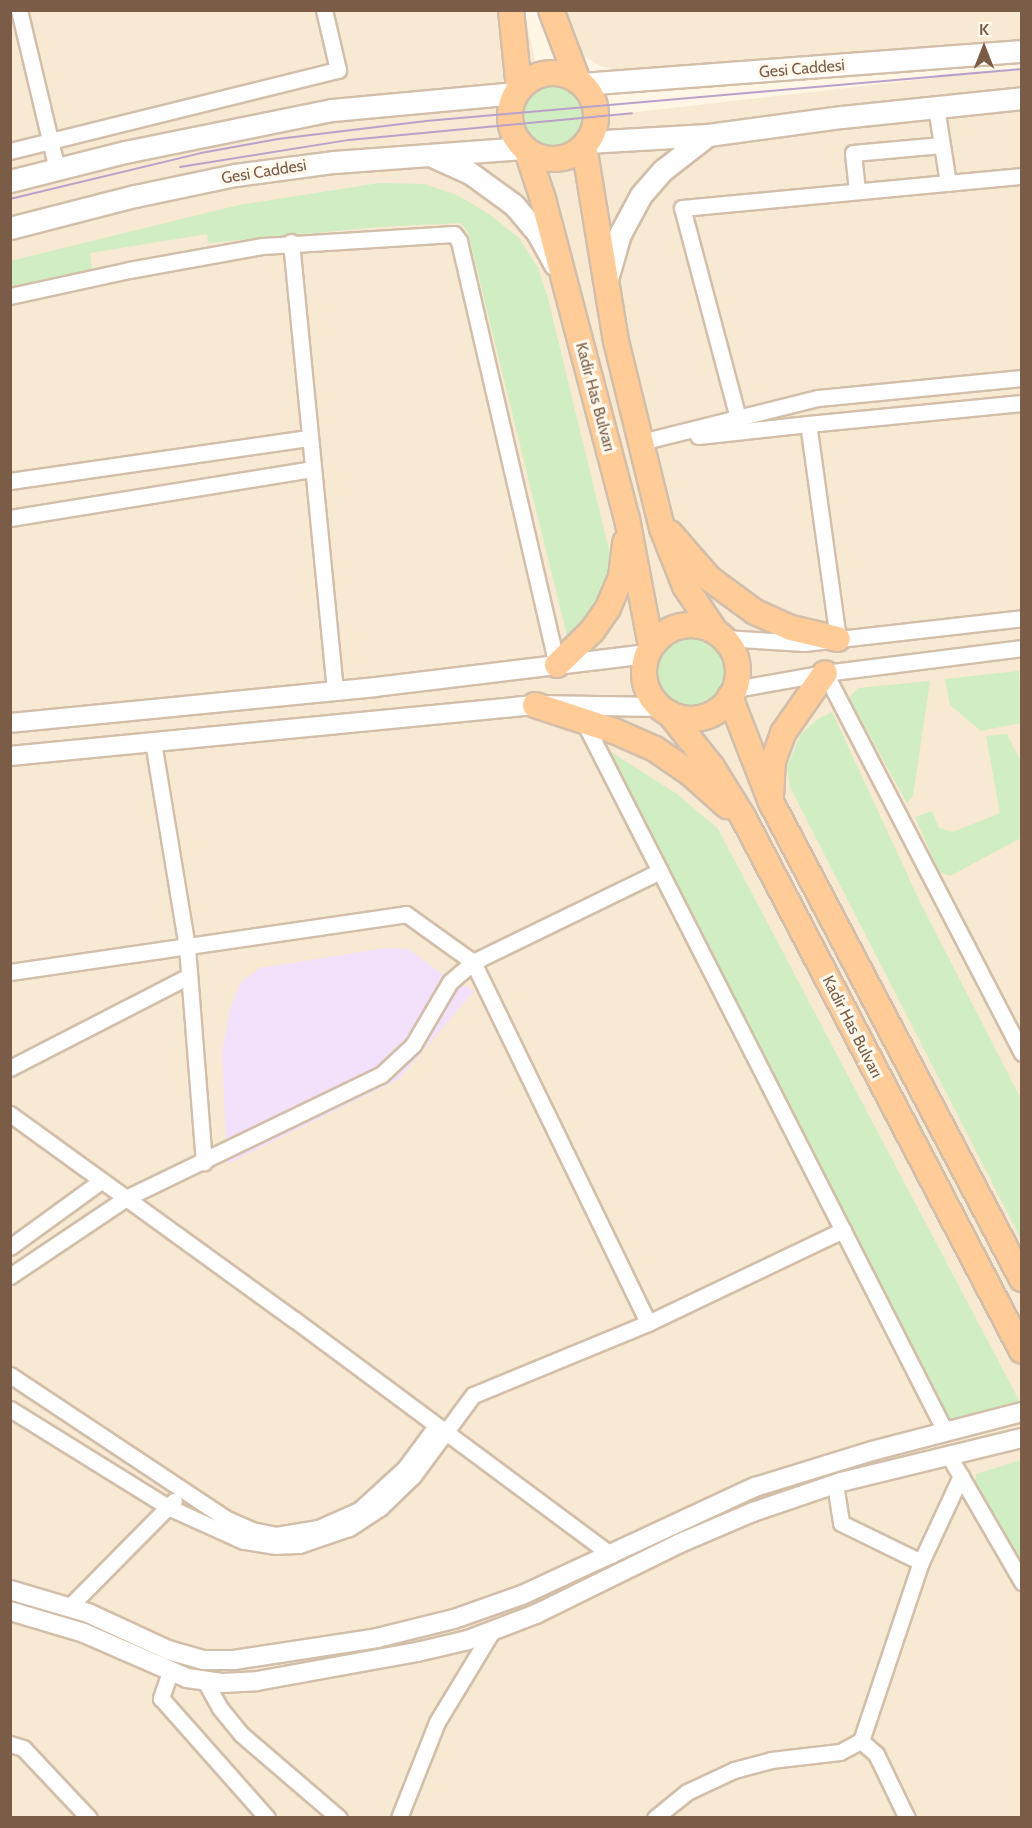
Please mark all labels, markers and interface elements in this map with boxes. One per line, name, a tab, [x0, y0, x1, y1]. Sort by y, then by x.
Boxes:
north arrow	[954, 18, 1014, 78]
text: K	[979, 20, 989, 39]
street label: Gesi Caddesi	[758, 56, 846, 82]
street label: Gesi Caddesi	[220, 156, 308, 188]
street label: Kadir Has Bulvarı	[571, 340, 619, 454]
street label: Kadir Has Bulvarı	[818, 973, 886, 1081]

